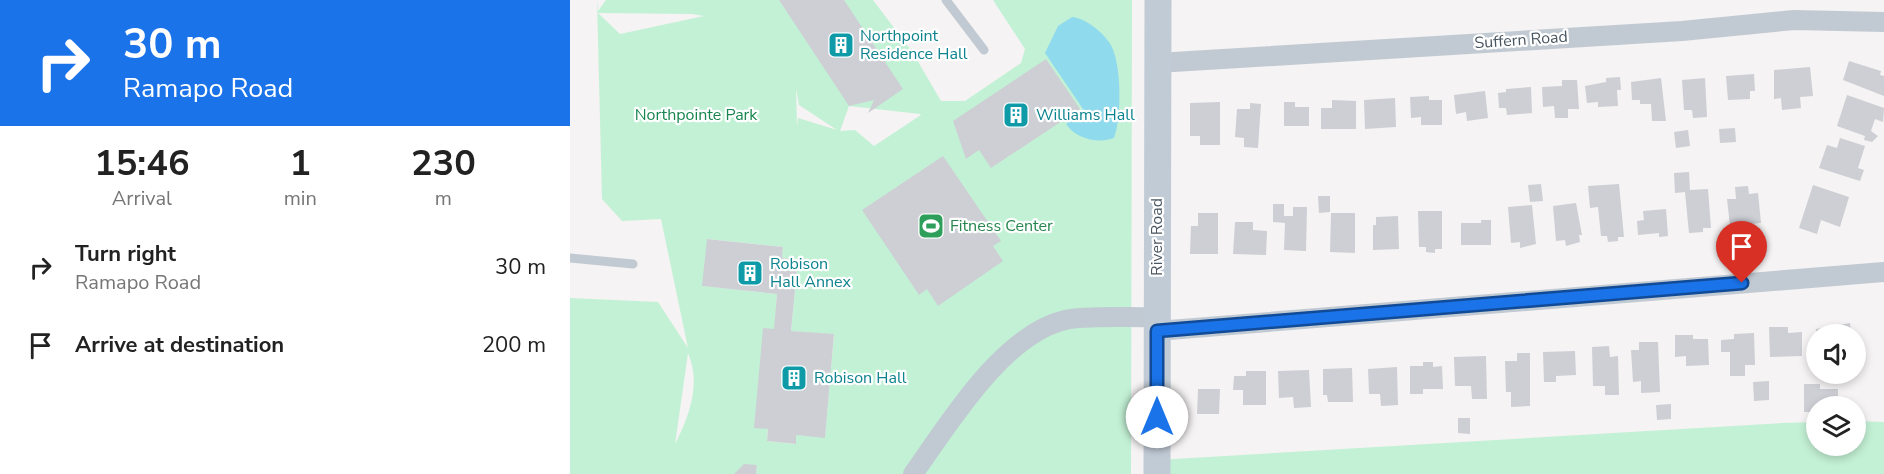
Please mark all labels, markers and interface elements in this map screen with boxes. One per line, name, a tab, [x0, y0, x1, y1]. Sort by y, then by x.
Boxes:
text: 30 m	[123, 16, 222, 73]
icon: right	[24, 24, 102, 102]
place label: Northpoint Residence Hall	[860, 25, 968, 65]
street label: Suffern Road	[1474, 26, 1568, 54]
building icon: Northpoint Residence Hall	[826, 30, 856, 60]
text: Ramapo Road	[123, 70, 293, 107]
building icon: Williams Hall	[1001, 100, 1031, 130]
park label: Northpointe Park	[635, 104, 758, 126]
place label: Williams Hall	[1036, 104, 1135, 126]
text: 15:46	[94, 139, 190, 188]
text: 1	[289, 139, 311, 188]
text: 230	[411, 139, 476, 188]
text: Arrival	[112, 185, 172, 212]
text: min	[284, 185, 317, 212]
text: m	[435, 185, 452, 212]
street label: River Road	[1146, 198, 1168, 276]
sports icon: Fitness Center	[916, 211, 946, 241]
place label: Fitness Center	[950, 215, 1053, 237]
pin	[1716, 221, 1767, 283]
icon: arrive	[1725, 230, 1758, 263]
text: Turn right	[75, 239, 176, 269]
icon: right	[24, 251, 57, 284]
text: 30 m	[495, 252, 546, 282]
place label: Robison Hall Annex	[770, 253, 852, 293]
building icon: Robison Hall Annex	[735, 258, 765, 288]
text: Ramapo Road	[75, 269, 201, 296]
map controls	[1806, 324, 1866, 456]
button: sound	[1806, 324, 1866, 384]
icon: arrive	[24, 329, 57, 362]
text: Arrive at destination	[75, 330, 284, 360]
text: 200 m	[482, 330, 546, 360]
building icon: Robison Hall	[779, 363, 809, 393]
place label: Robison Hall	[814, 367, 907, 389]
position arrow	[1125, 385, 1189, 449]
button: layers	[1806, 396, 1866, 456]

